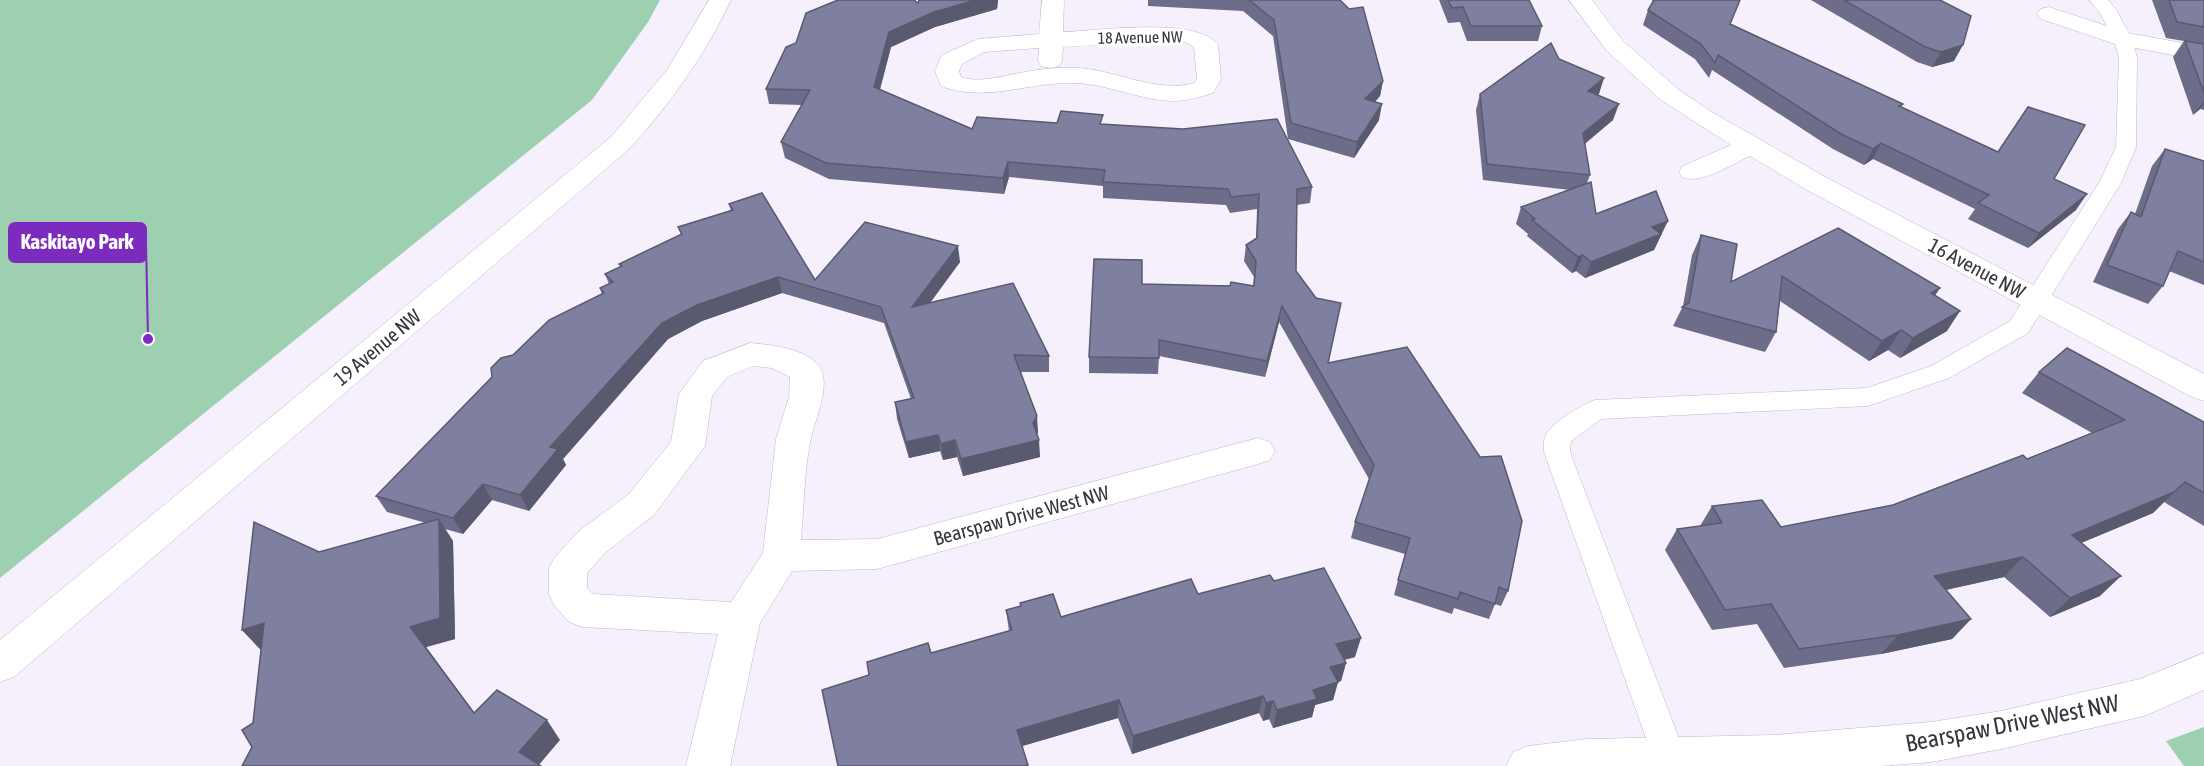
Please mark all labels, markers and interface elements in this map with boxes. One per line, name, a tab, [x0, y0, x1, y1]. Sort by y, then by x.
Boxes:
street label: 18 Avenue NW	[1097, 27, 1183, 47]
callout: Kaskitayo Park	[9, 223, 146, 262]
text: Kaskitayo Park	[20, 229, 134, 253]
street label: 16 Avenue NW	[1925, 233, 2030, 303]
street label: 19 Avenue NW	[329, 304, 425, 390]
street label: Bearspaw Drive West NW	[931, 480, 1112, 549]
street label: Bearspaw Drive West NW	[1903, 689, 2122, 757]

